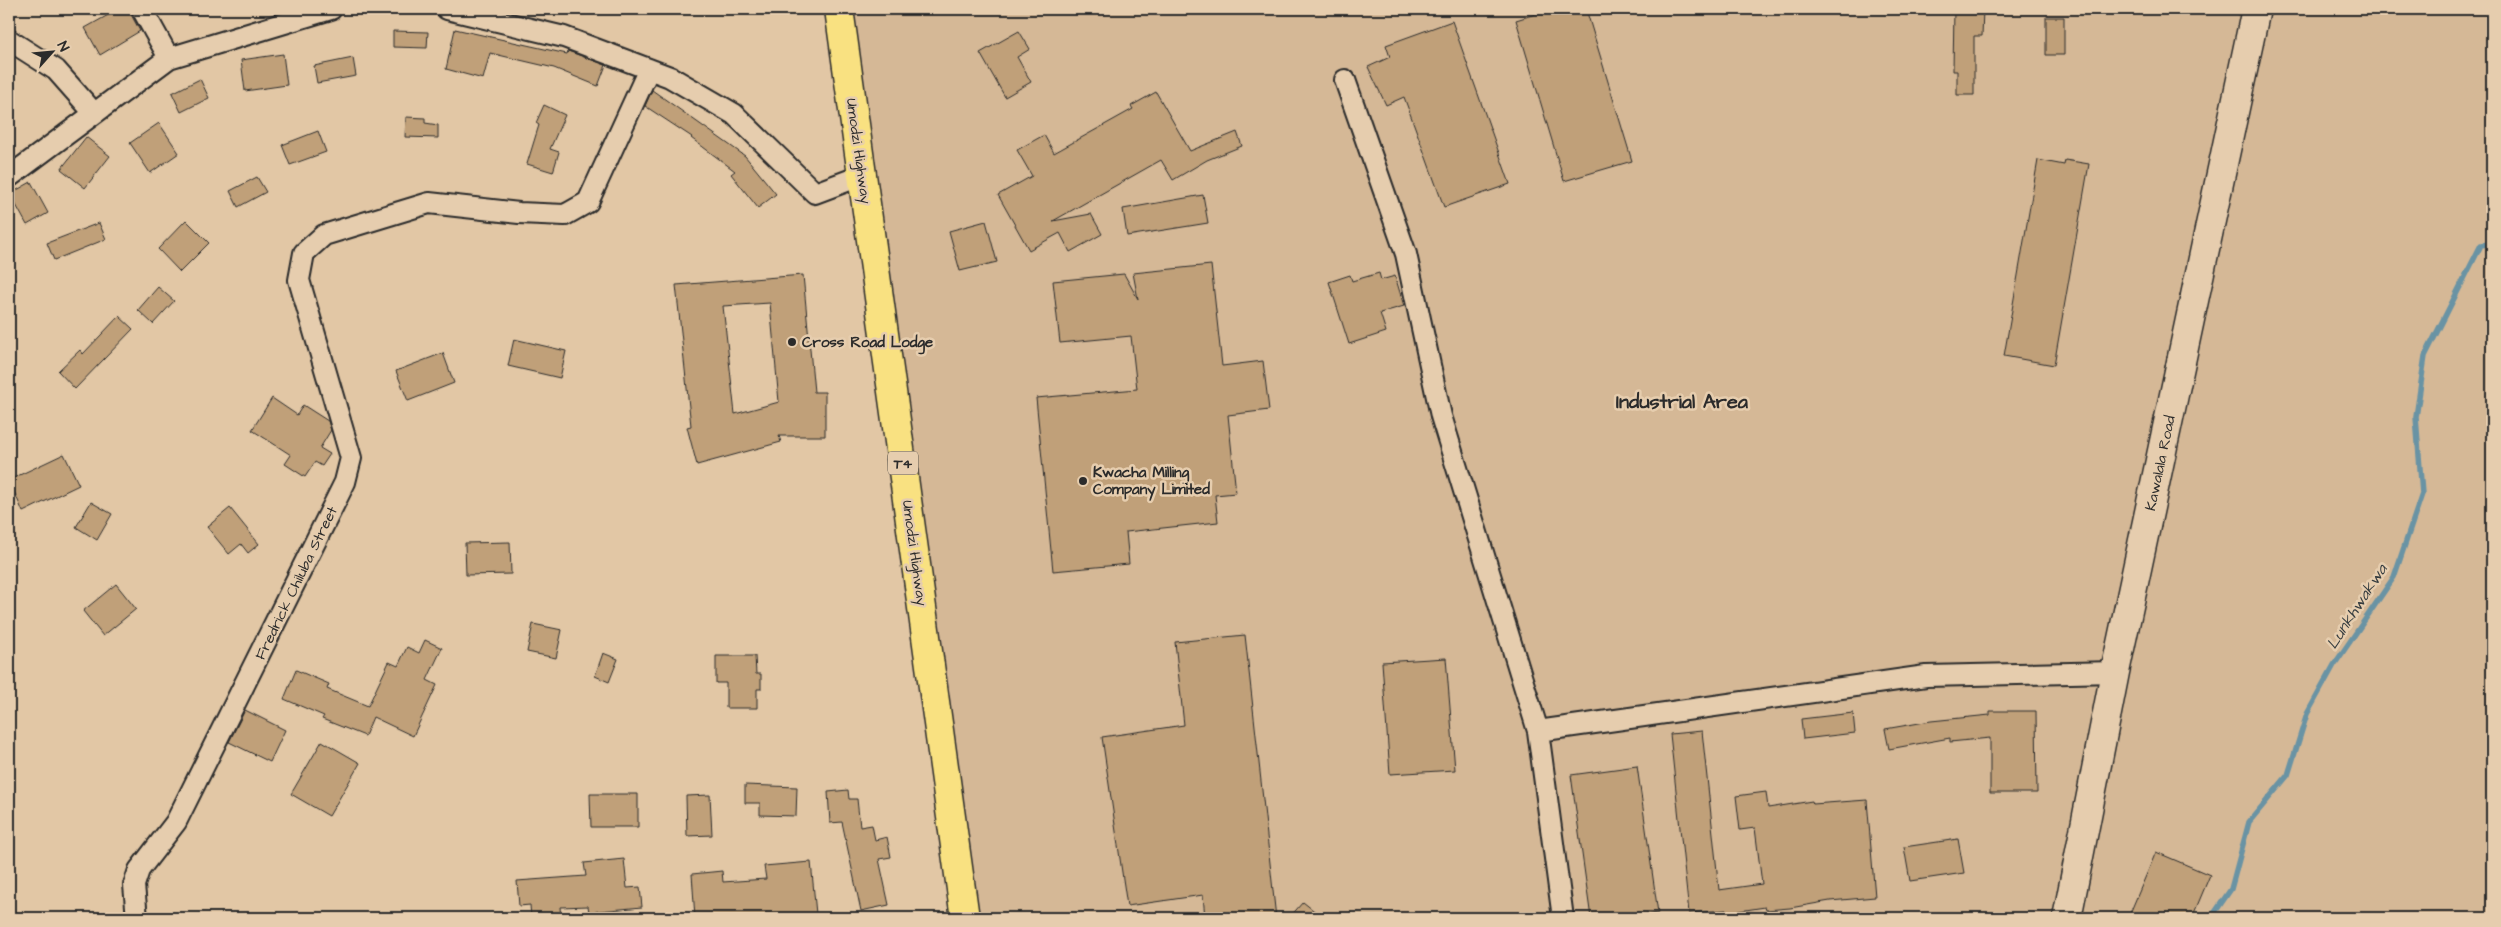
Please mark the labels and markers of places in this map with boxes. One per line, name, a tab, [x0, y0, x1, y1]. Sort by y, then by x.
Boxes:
place label: Cross Road Lodge	[802, 332, 933, 355]
marker: Cross Road Lodge	[786, 336, 798, 348]
place label: Kwacha Milling Company Limited	[1093, 462, 1210, 501]
marker: Kwacha Milling Company Limited	[1077, 475, 1089, 487]

